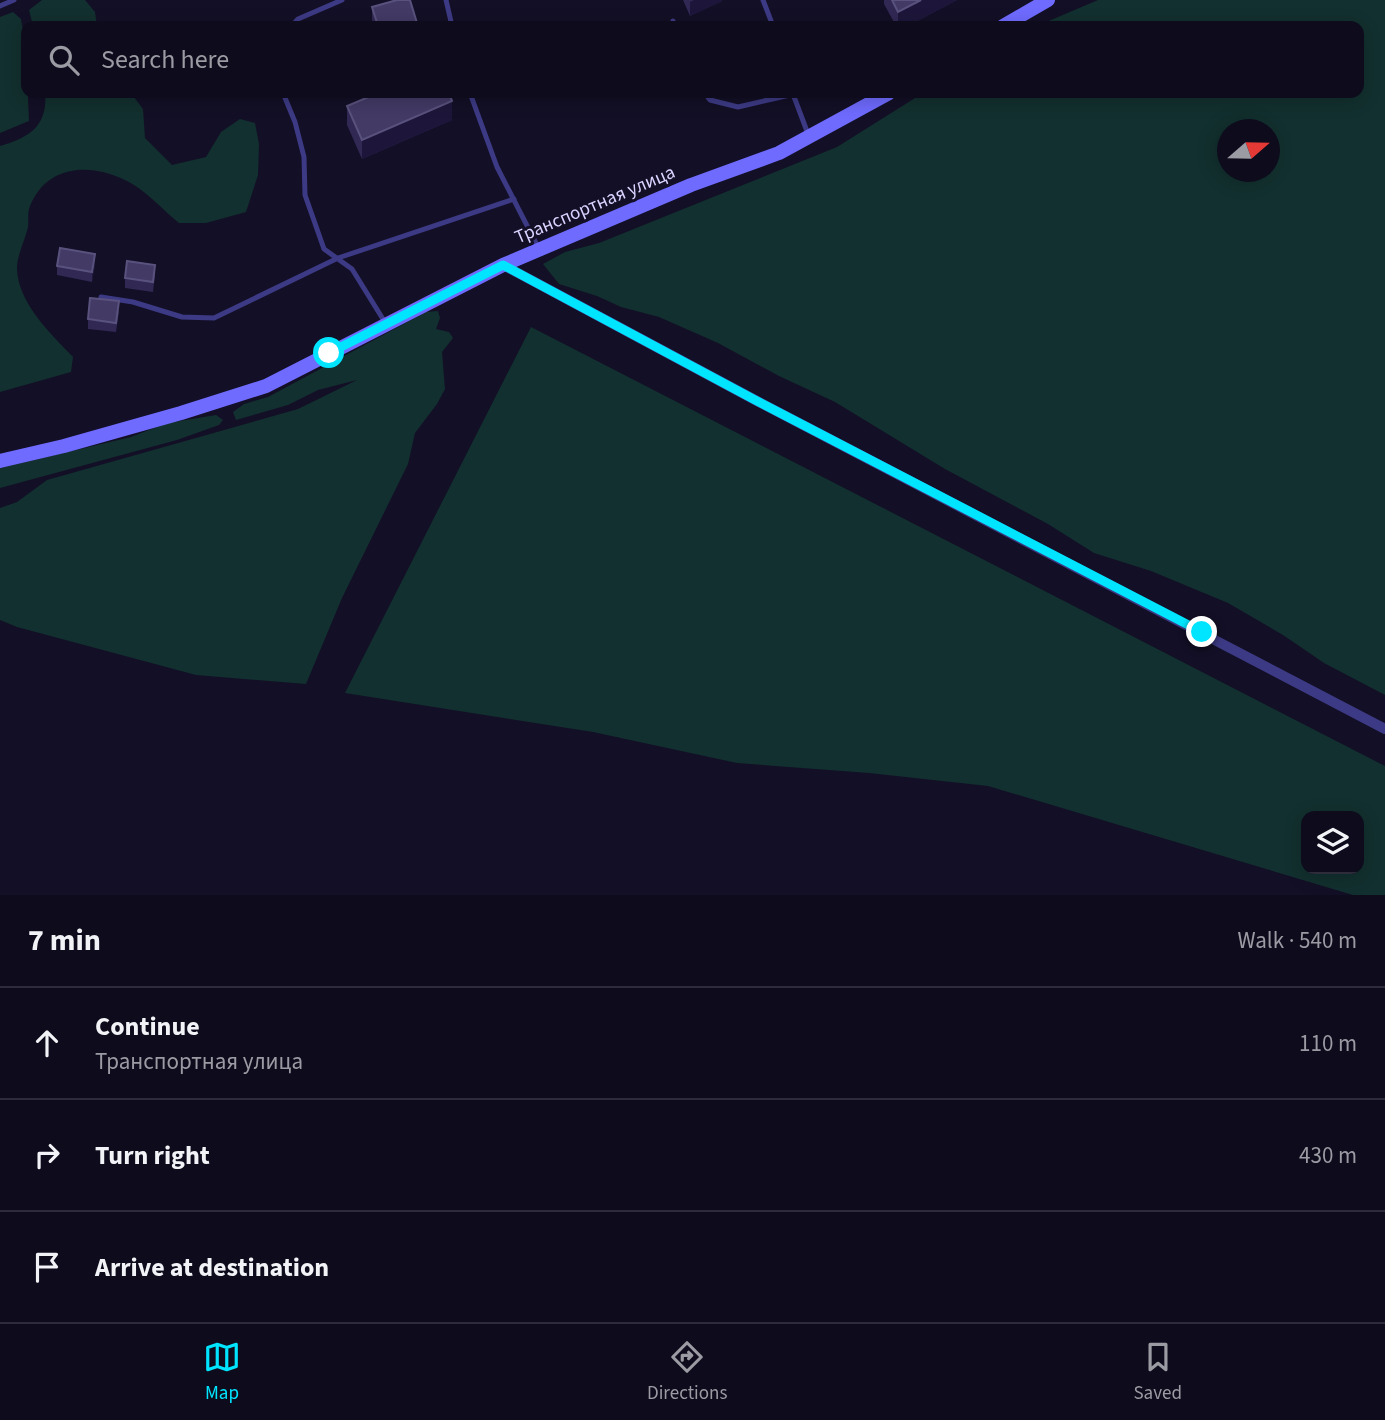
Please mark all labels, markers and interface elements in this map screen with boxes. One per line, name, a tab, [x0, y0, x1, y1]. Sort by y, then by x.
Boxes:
search box	[21, 21, 1364, 98]
icon: search	[45, 41, 83, 79]
text: Search here	[101, 41, 229, 78]
north arrow	[1217, 119, 1280, 182]
street label: Транспортная улица	[511, 159, 679, 251]
route start	[313, 337, 344, 368]
route end	[1186, 616, 1217, 647]
map controls	[1301, 811, 1364, 874]
button: layers	[1301, 811, 1364, 874]
text: 7 min	[28, 919, 101, 962]
text: Walk · 540 m	[1238, 924, 1357, 957]
text: Continue	[95, 1008, 200, 1045]
icon: ahead	[28, 1024, 66, 1062]
text: 110 m	[1299, 1027, 1357, 1060]
text: Транспортная улица	[95, 1045, 303, 1078]
icon: right	[28, 1136, 66, 1174]
text: Turn right	[95, 1137, 210, 1174]
text: 430 m	[1299, 1139, 1357, 1172]
icon: arrive	[28, 1248, 66, 1286]
text: Arrive at destination	[95, 1249, 329, 1286]
tab: Map	[203, 1338, 241, 1407]
tab: Directions	[647, 1338, 727, 1407]
tab: Saved	[1133, 1338, 1182, 1407]

